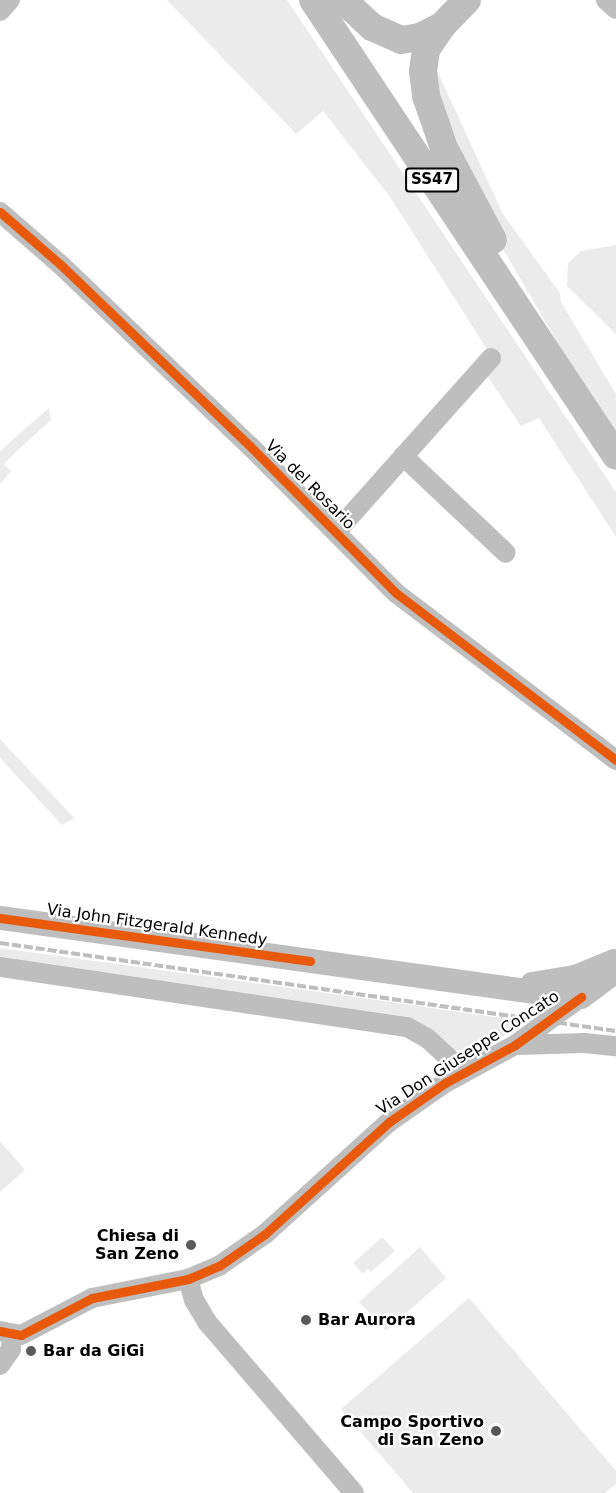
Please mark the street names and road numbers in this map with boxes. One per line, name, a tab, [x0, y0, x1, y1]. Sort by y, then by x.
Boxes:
road number: SS47	[405, 168, 459, 192]
street label: Via del Rosario	[261, 436, 359, 534]
street label: Via John Fitzgerald Kennedy	[46, 900, 268, 950]
street label: Via Don Giuseppe Concato	[373, 987, 563, 1119]

